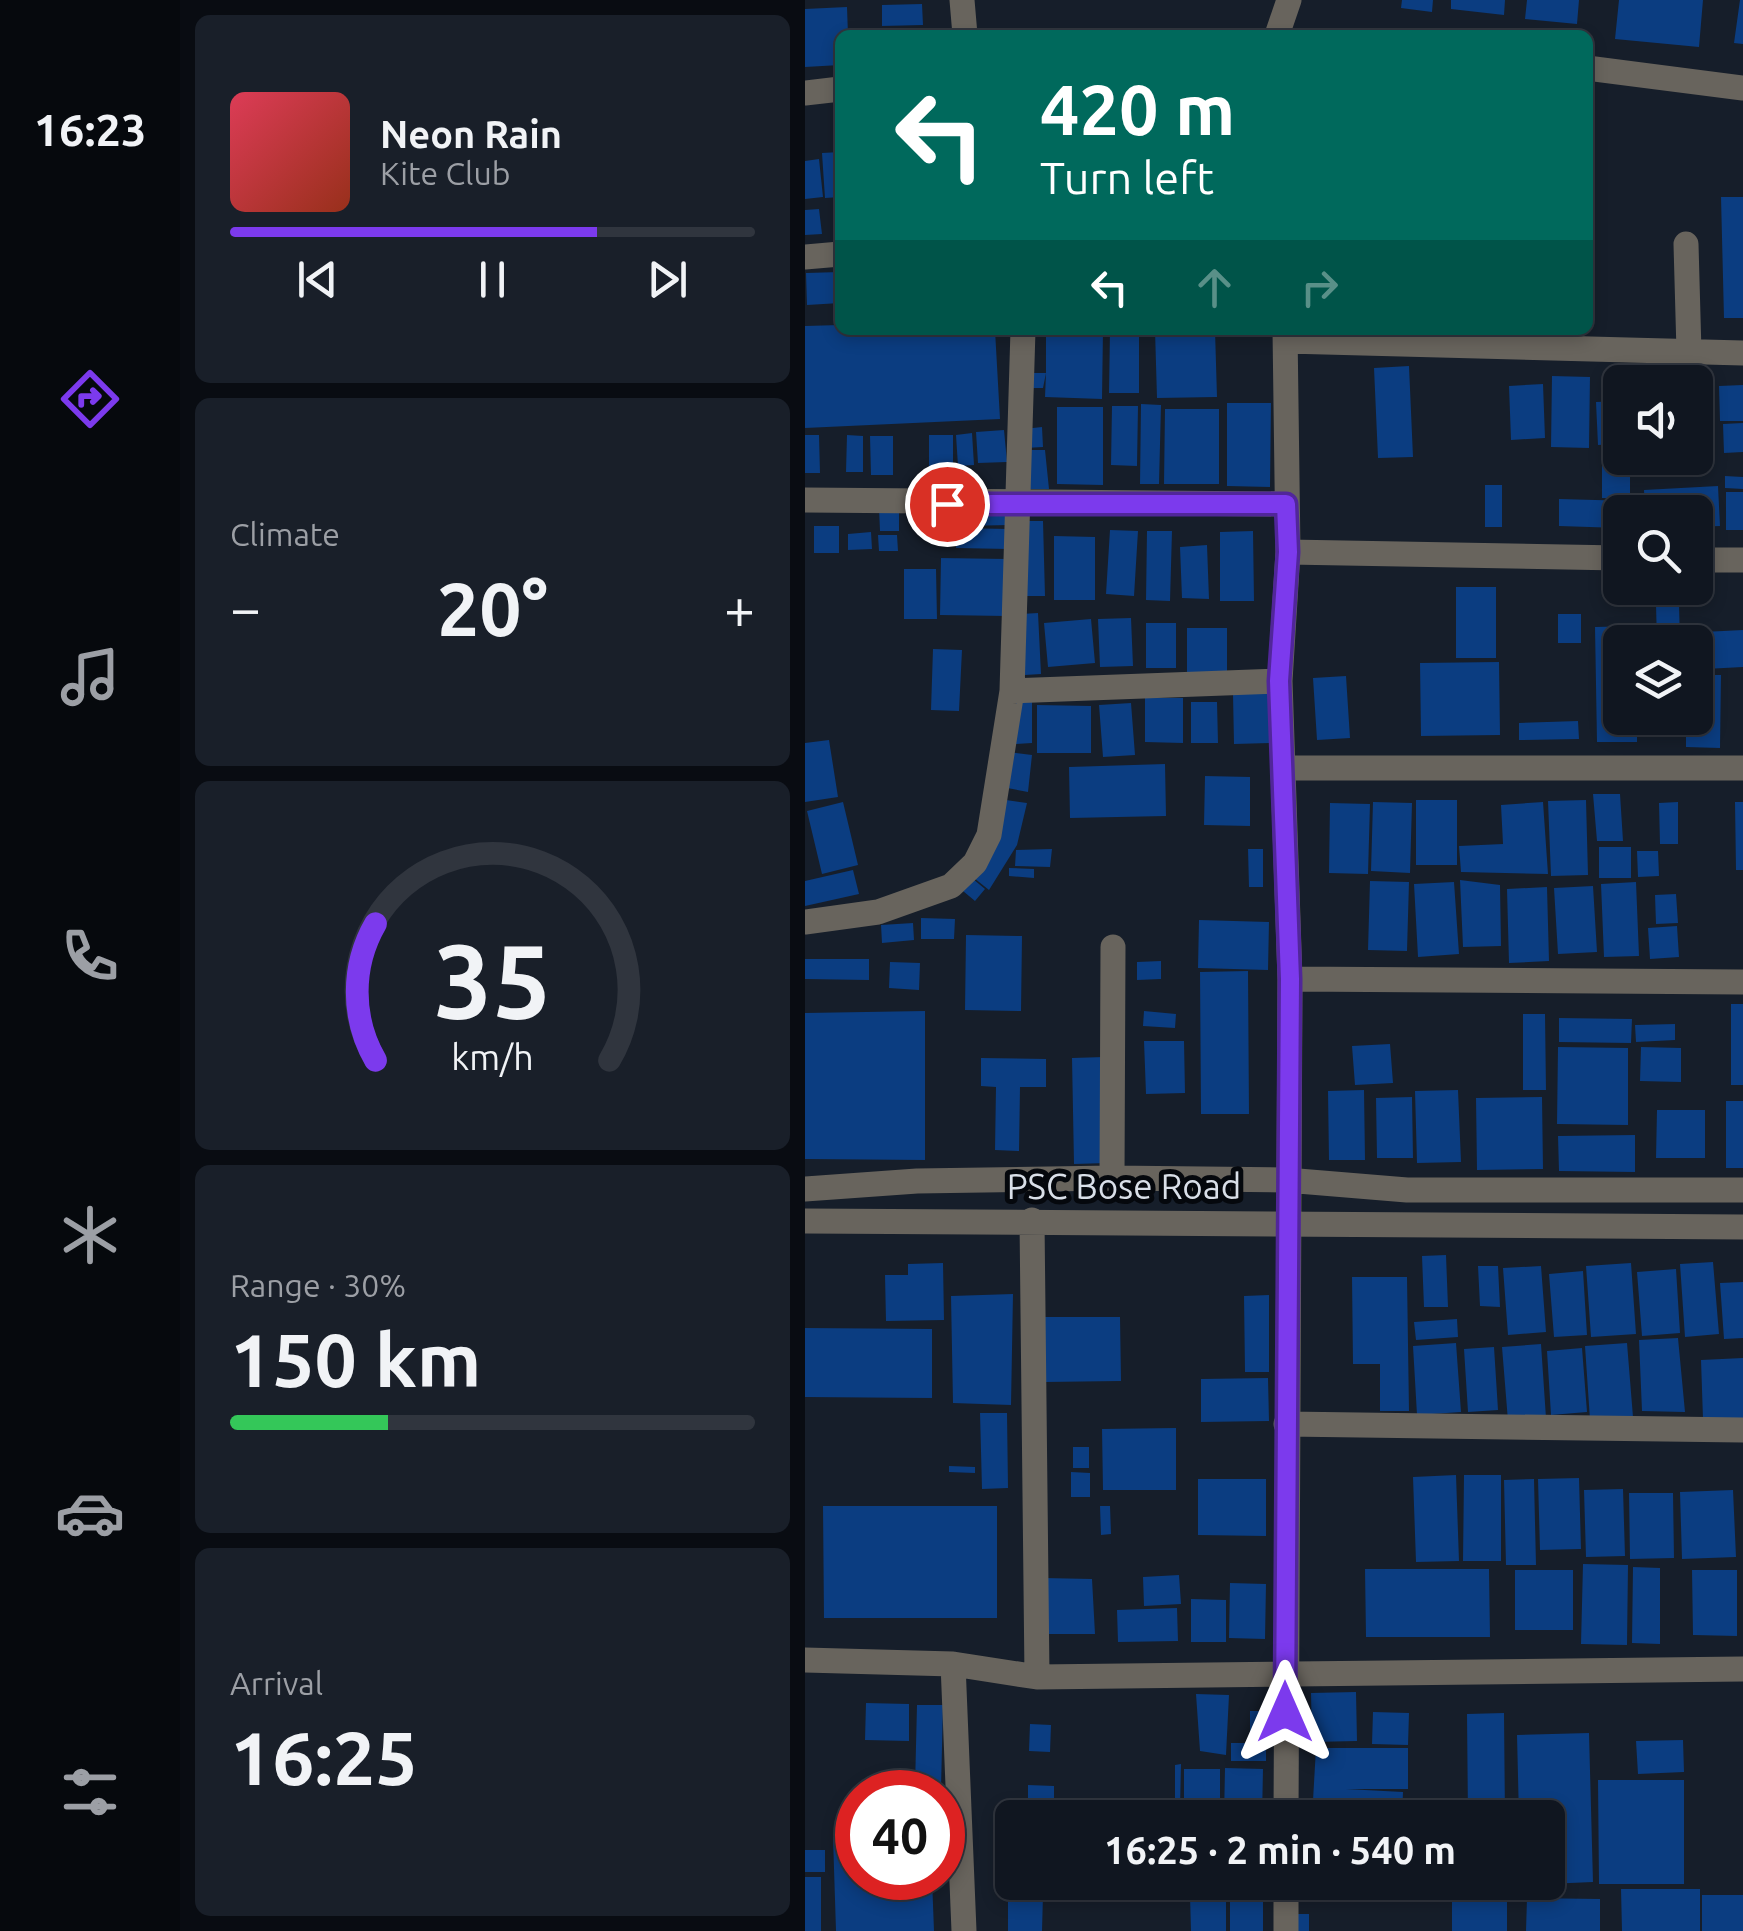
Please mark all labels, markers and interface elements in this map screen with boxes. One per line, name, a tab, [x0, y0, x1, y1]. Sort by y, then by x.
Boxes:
icon: left	[875, 70, 1005, 200]
text: 420 m	[1040, 70, 1235, 148]
text: 16:23	[34, 104, 146, 155]
text: Neon Rain	[380, 113, 562, 155]
text: Turn left	[1040, 152, 1214, 203]
text: Kite Club	[380, 155, 510, 191]
icon: previous	[290, 252, 345, 307]
icon: pause	[465, 252, 520, 307]
icon: next	[640, 252, 695, 307]
icon: left	[1082, 260, 1137, 315]
icon: ahead	[1187, 260, 1242, 315]
icon: right	[1292, 260, 1347, 315]
icon: directions	[55, 364, 125, 434]
map controls	[1603, 365, 1713, 735]
button: sound	[1603, 365, 1713, 475]
pin	[905, 462, 990, 547]
icon: arrive	[920, 477, 975, 532]
button: search	[1603, 495, 1713, 605]
text: Climate	[230, 516, 340, 552]
text: 20°	[437, 566, 548, 650]
text: −	[230, 577, 261, 638]
text: +	[724, 577, 755, 638]
button: layers	[1603, 625, 1713, 735]
icon: music	[55, 642, 125, 712]
icon: phone	[55, 921, 125, 991]
text: 35	[434, 921, 551, 1038]
text: km/h	[451, 1037, 534, 1077]
street label: PSC Bose Road	[1007, 1166, 1241, 1206]
icon: climate	[55, 1200, 125, 1270]
text: Range · 30%	[230, 1267, 406, 1303]
text: 150 km	[230, 1317, 481, 1401]
icon: car	[55, 1478, 125, 1548]
position arrow	[1233, 1660, 1337, 1764]
text: Arrival	[230, 1665, 323, 1701]
text: 16:25	[230, 1715, 418, 1799]
icon: filters	[55, 1757, 125, 1827]
speed limit sign: 40	[835, 1770, 965, 1900]
text: 16:25 · 2 min · 540 m	[1104, 1829, 1456, 1871]

